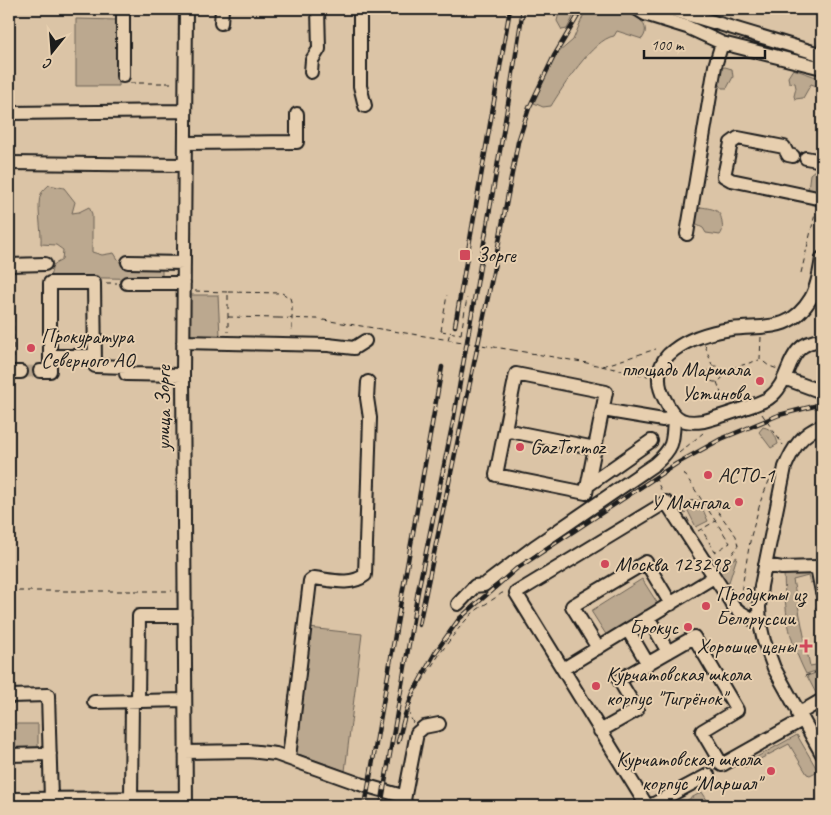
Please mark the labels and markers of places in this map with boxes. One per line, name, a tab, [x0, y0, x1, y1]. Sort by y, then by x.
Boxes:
place label: Зорге	[476, 242, 517, 268]
marker: Зорге	[458, 248, 472, 262]
place label: Прокуратура Северного АО	[41, 323, 137, 373]
marker: Прокуратура Северного АО	[25, 342, 37, 354]
place label: площадь Маршала Устинова	[621, 356, 752, 406]
marker: площадь Маршала Устинова	[754, 375, 766, 387]
place label: GazTormoz	[530, 434, 607, 460]
marker: GazTormoz	[514, 441, 526, 453]
place label: АСТО-1	[718, 462, 776, 488]
marker: АСТО-1	[702, 469, 714, 481]
place label: У Мангала	[651, 489, 731, 515]
marker: У Мангала	[733, 496, 745, 508]
place label: Москва 123298	[615, 551, 732, 577]
marker: Москва 123298	[599, 558, 611, 570]
place label: Продукты из Белоруссии	[716, 581, 808, 631]
marker: Продукты из Белоруссии	[700, 600, 712, 612]
place label: Брокус	[629, 614, 679, 640]
marker: Брокус	[682, 621, 694, 633]
place label: Хорошие цены	[697, 633, 798, 659]
marker: Хорошие цены	[800, 640, 812, 652]
place label: Курчатовская школа корпус "Тигрёнок"	[606, 661, 753, 711]
marker: Курчатовская школа корпус "Тигрёнок"	[590, 680, 602, 692]
place label: Курчатовская школа корпус "Маршал"	[616, 746, 765, 796]
marker: Курчатовская школа корпус "Маршал"	[765, 765, 777, 777]

